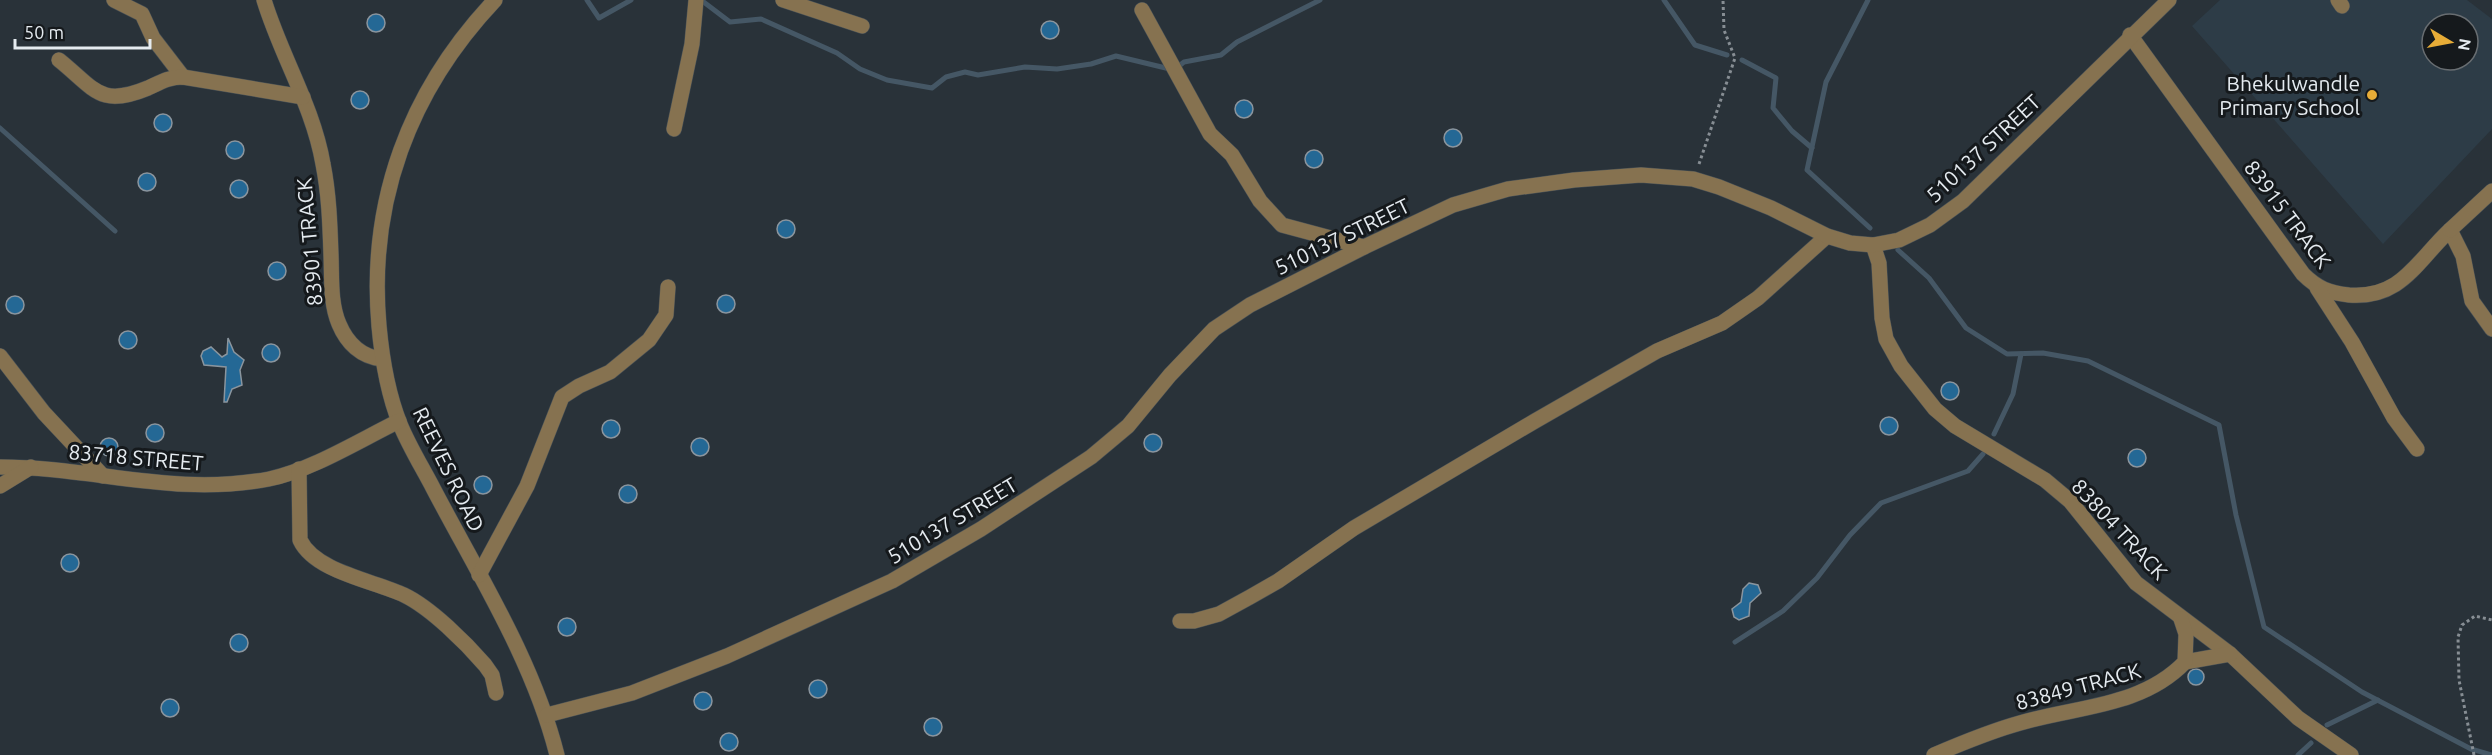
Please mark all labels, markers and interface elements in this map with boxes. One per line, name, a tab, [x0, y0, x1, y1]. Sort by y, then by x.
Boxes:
scale bar	[15, 12, 150, 50]
north arrow	[2420, 12, 2480, 72]
text: 50 m	[24, 22, 64, 42]
text: N	[2455, 37, 2475, 52]
place label: Bhekulwandle Primary School	[2219, 71, 2360, 119]
marker: Bhekulwandle Primary School	[2365, 88, 2379, 102]
street label: 510137 STREET	[1921, 89, 2045, 207]
street label: 83915 TRACK	[2240, 155, 2336, 273]
street label: 83901 TRACK	[291, 177, 327, 307]
street label: 510137 STREET	[1271, 193, 1414, 279]
street label: REEVES ROAD	[409, 403, 489, 535]
street label: 83718 STREET	[68, 439, 205, 475]
street label: 510137 STREET	[883, 472, 1021, 568]
street label: 83804 TRACK	[2067, 474, 2173, 584]
street label: 83849 TRACK	[2013, 658, 2143, 714]

